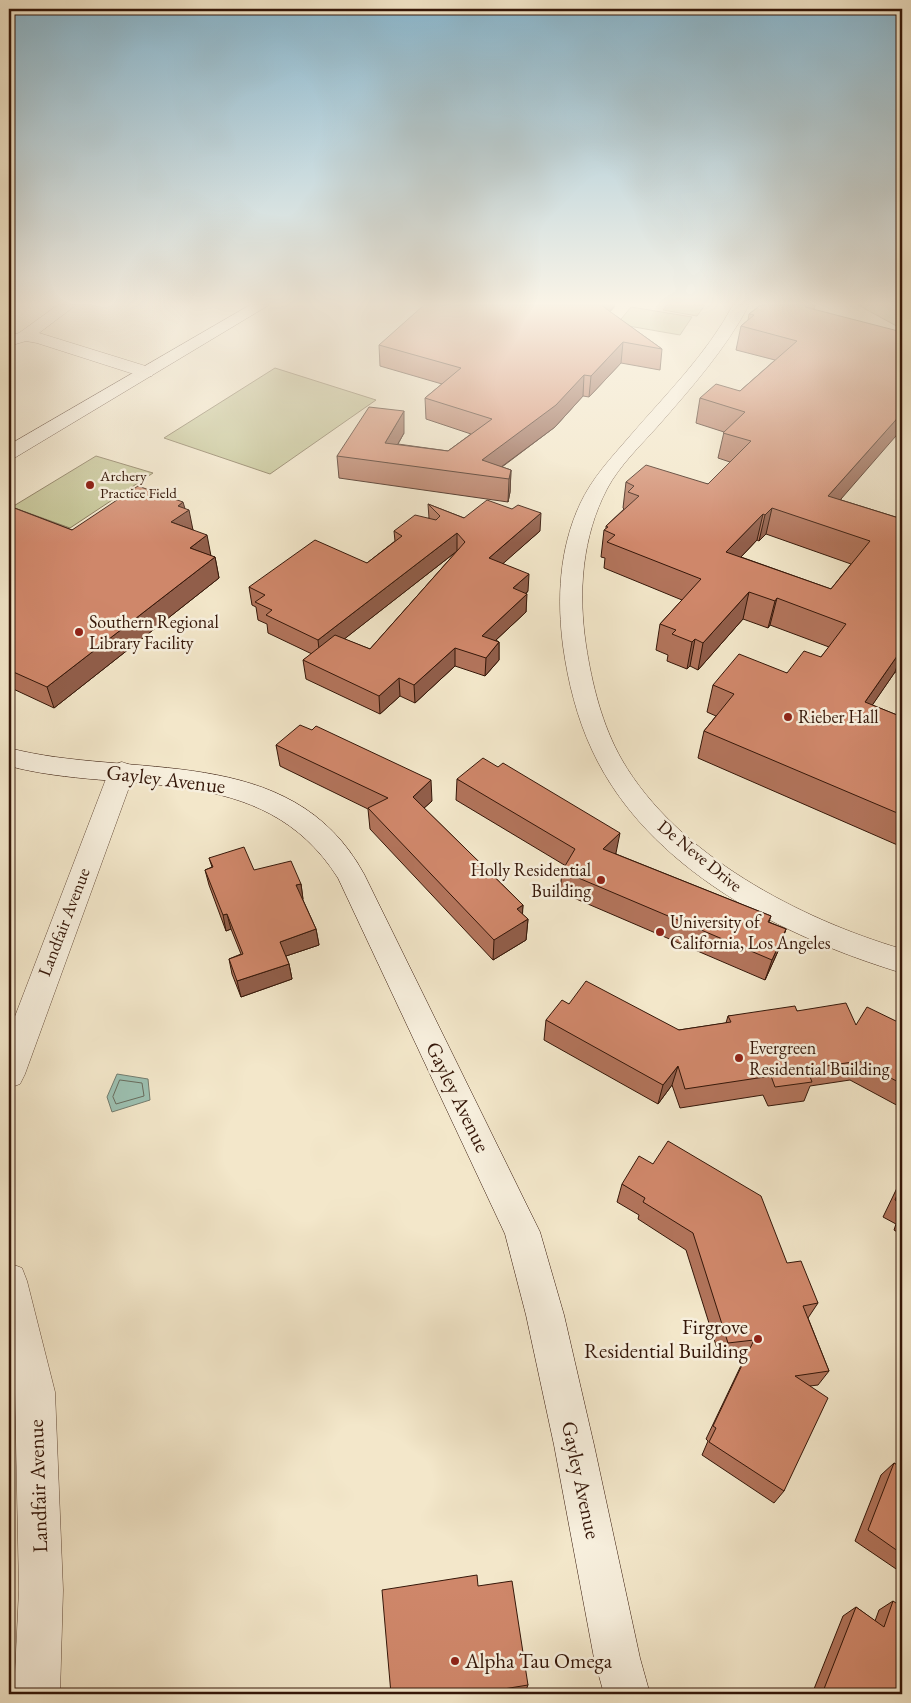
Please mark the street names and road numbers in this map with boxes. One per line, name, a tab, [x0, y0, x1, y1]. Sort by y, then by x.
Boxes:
street label: Gayley Avenue	[105, 758, 227, 799]
street label: De Neve Drive	[653, 815, 747, 897]
street label: Landfair Avenue	[32, 864, 95, 979]
street label: Gayley Avenue	[420, 1037, 497, 1156]
street label: Landfair Avenue	[22, 1419, 53, 1553]
street label: Gayley Avenue	[556, 1419, 607, 1541]

